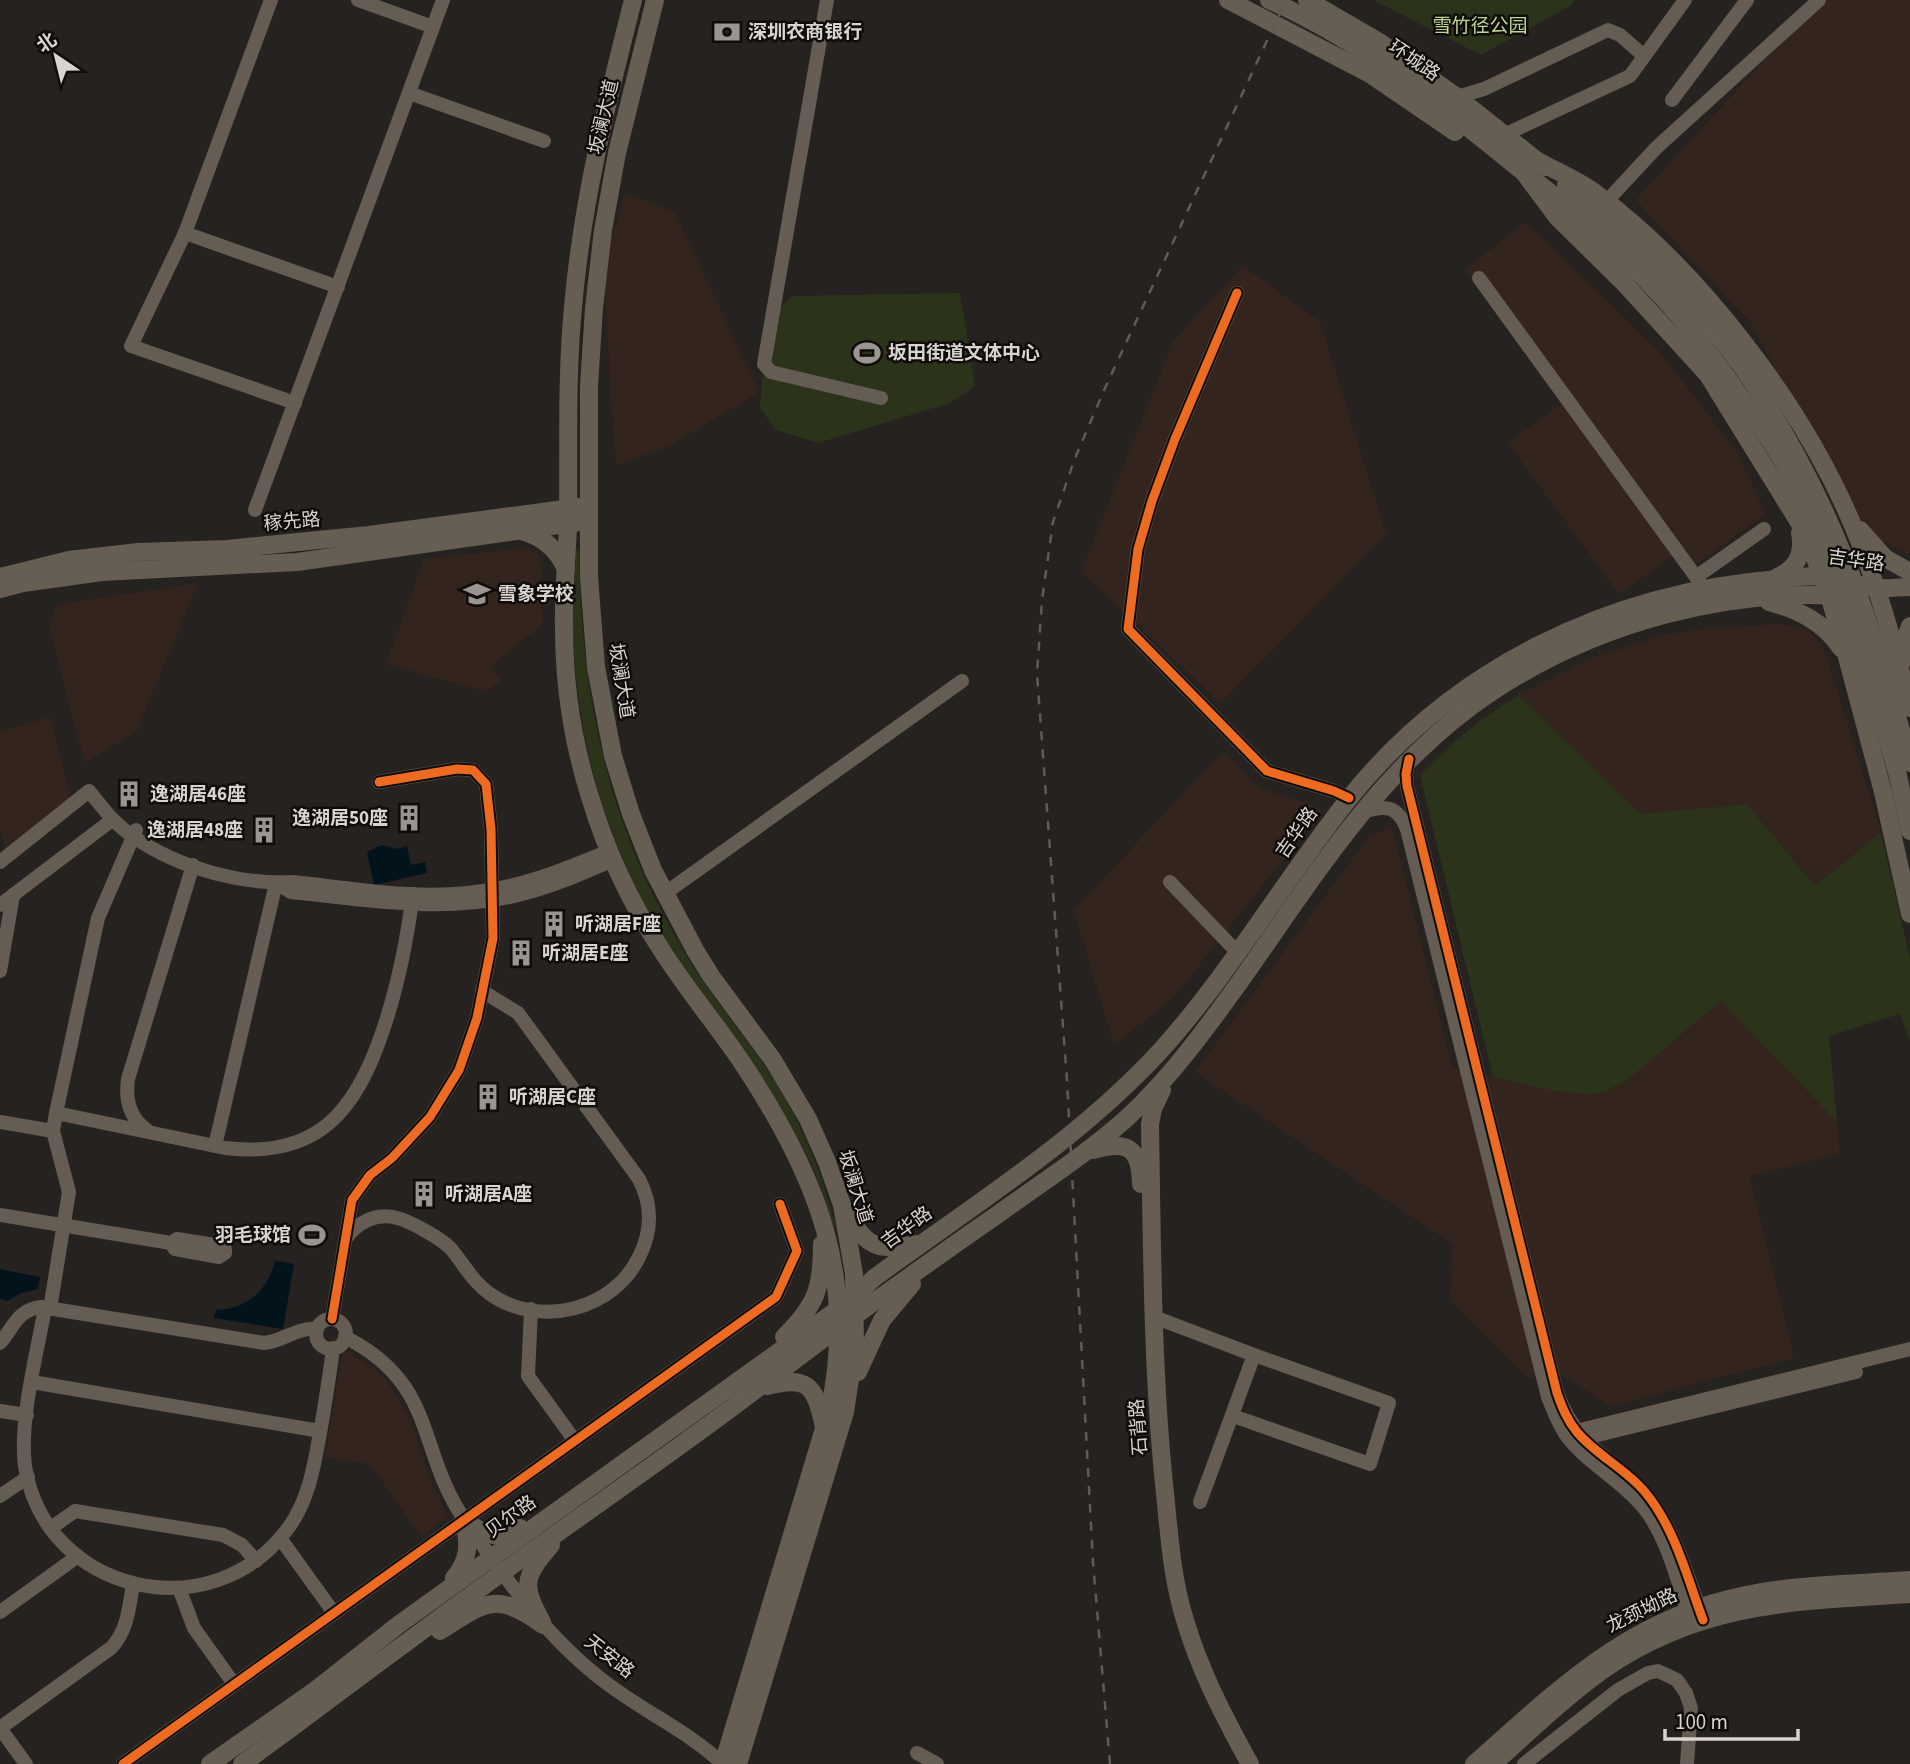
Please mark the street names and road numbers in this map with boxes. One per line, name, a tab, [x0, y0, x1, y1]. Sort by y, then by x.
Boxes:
street label: 环城路	[1383, 34, 1445, 88]
street label: 坂澜大道	[582, 77, 626, 157]
street label: 稼先路	[262, 506, 322, 538]
street label: 吉华路	[1826, 544, 1886, 578]
street label: 坂澜大道	[602, 641, 640, 721]
street label: 吉华路	[1270, 802, 1324, 864]
street label: 坂澜大道	[831, 1147, 879, 1227]
street label: 吉华路	[876, 1200, 938, 1256]
street label: 石背路	[1124, 1398, 1154, 1456]
street label: 贝尔路	[480, 1489, 542, 1545]
street label: 龙颈坳路	[1602, 1582, 1682, 1640]
street label: 天安路	[578, 1629, 640, 1685]

